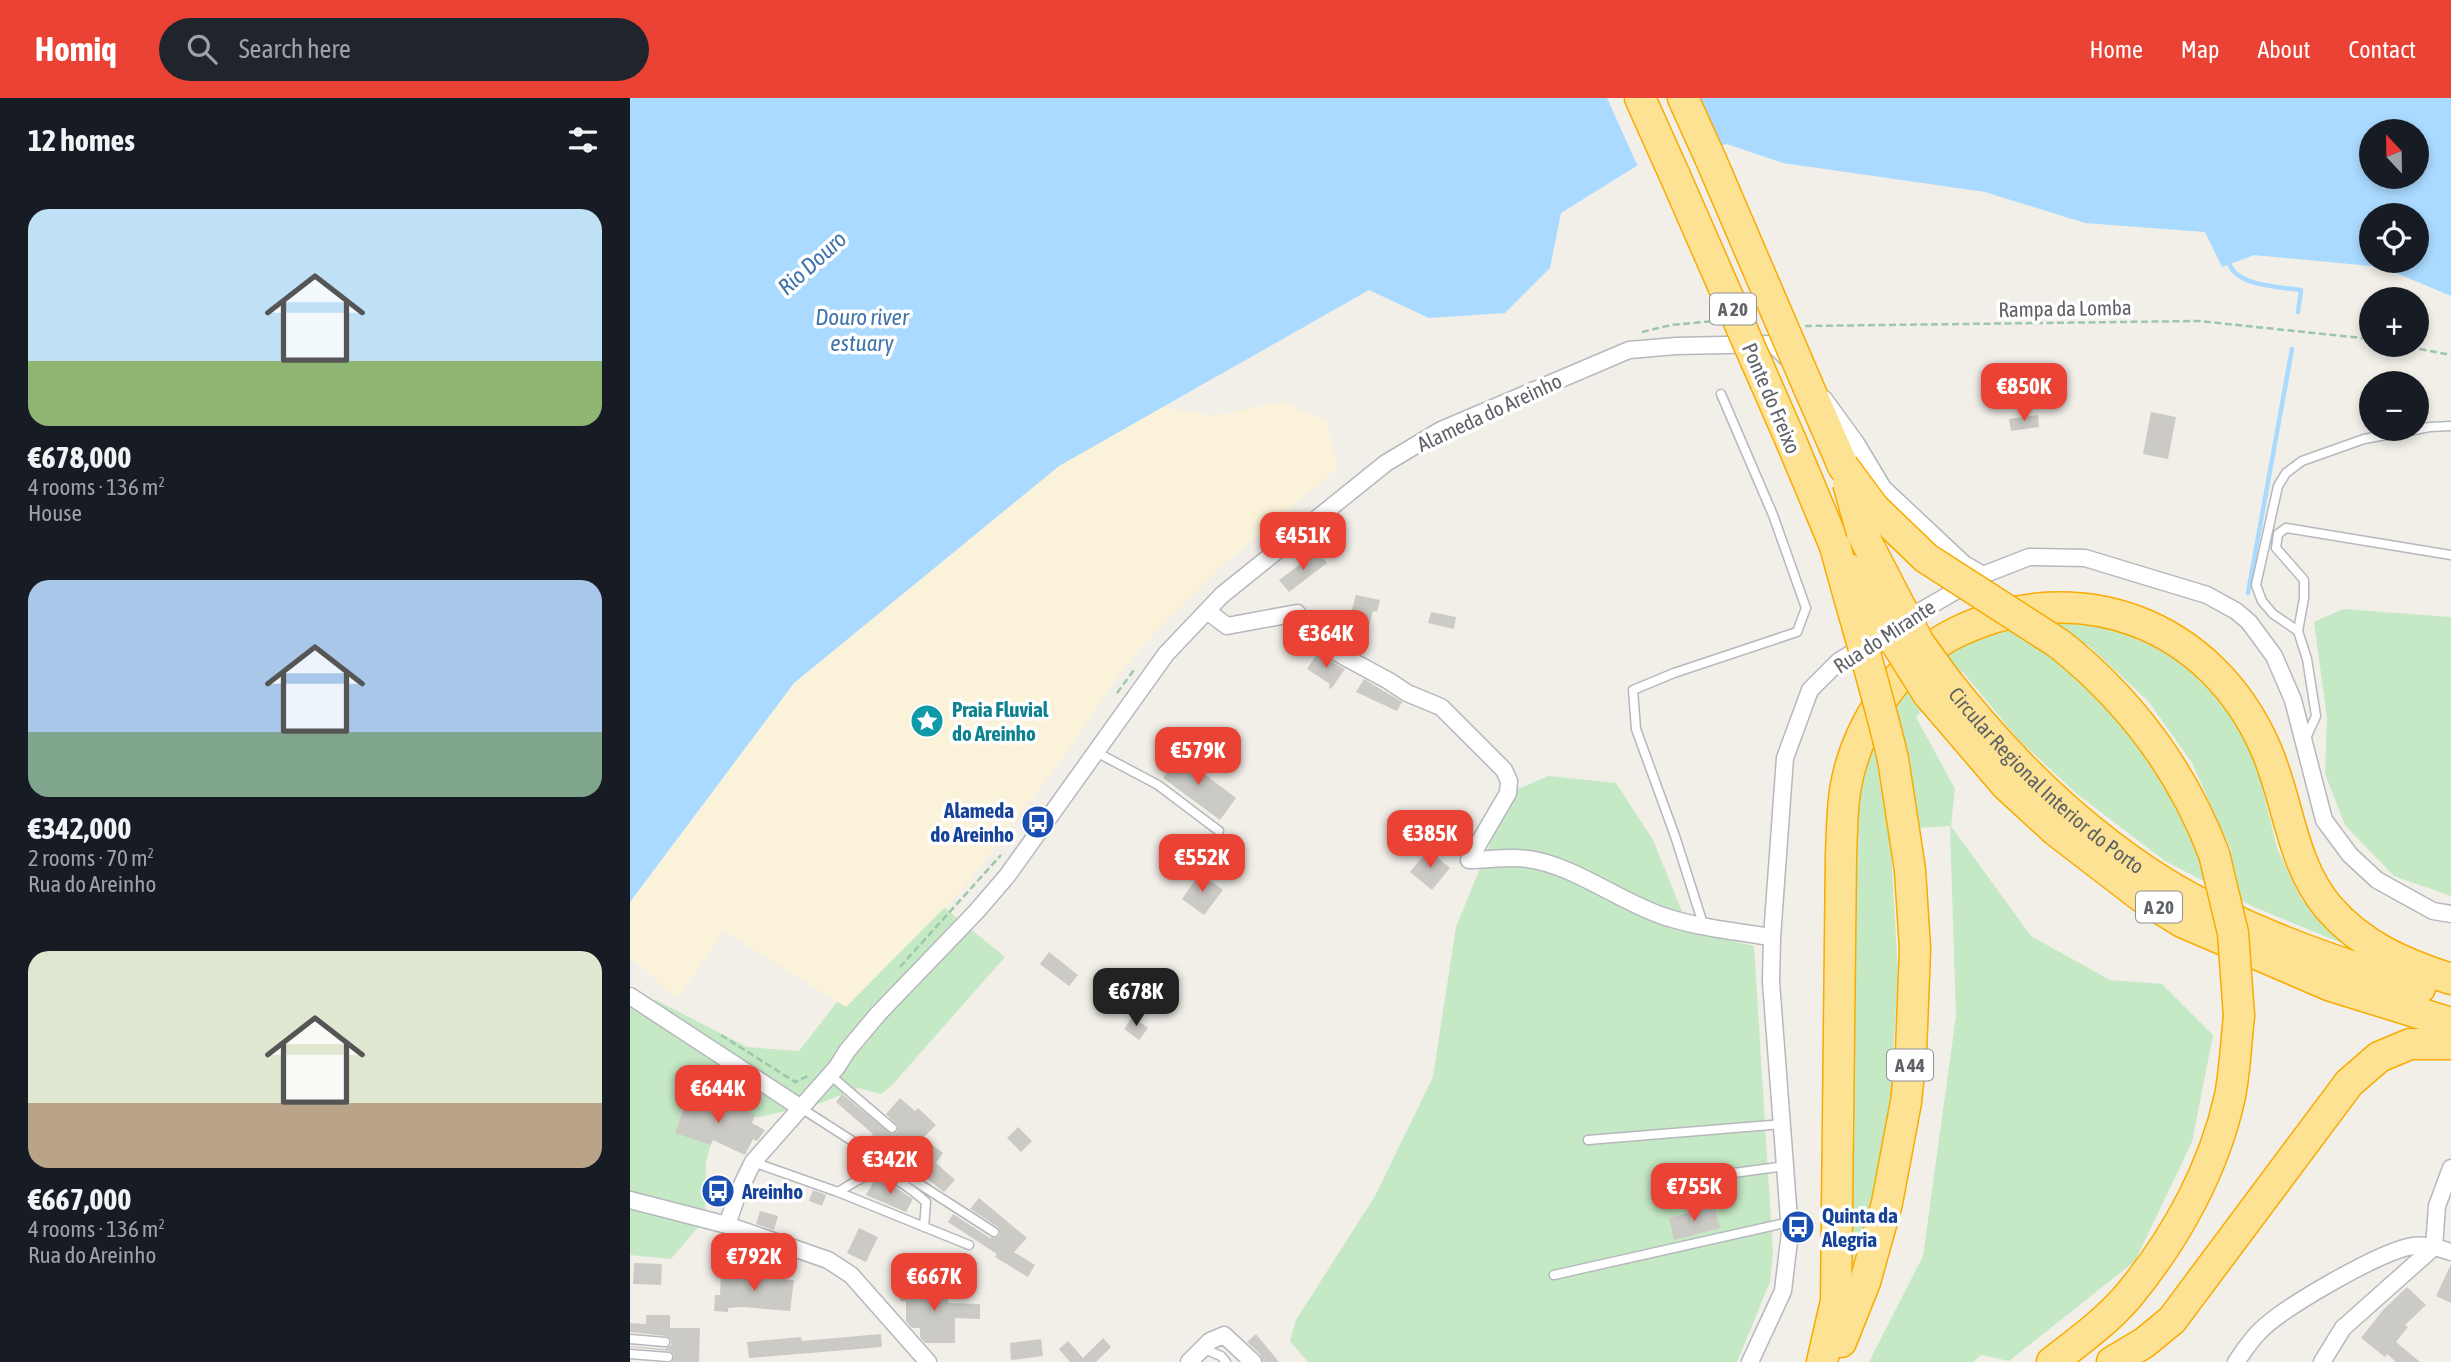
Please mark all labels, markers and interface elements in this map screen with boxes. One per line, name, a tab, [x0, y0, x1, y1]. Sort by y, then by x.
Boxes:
search box	[159, 18, 649, 81]
text: Homiq	[35, 30, 117, 68]
icon: search	[183, 30, 221, 68]
text: Search here	[239, 34, 351, 64]
text: Home	[2089, 36, 2143, 63]
text: Map	[2181, 36, 2219, 63]
text: About	[2257, 36, 2310, 63]
text: Contact	[2348, 36, 2416, 63]
north arrow	[2359, 119, 2429, 189]
map controls	[2359, 119, 2429, 441]
icon: filters	[564, 121, 602, 159]
text: 12 homes	[28, 123, 135, 157]
button: locate	[2359, 203, 2429, 273]
water label: Rio Douro	[773, 226, 851, 300]
icon: home	[252, 255, 378, 381]
button: +	[2359, 287, 2429, 357]
road number: A 20	[1710, 294, 1756, 324]
street label: Rampa da Lomba	[1998, 295, 2132, 321]
water label: Douro river estuary	[815, 304, 910, 356]
street label: Ponte do Freixo	[1738, 339, 1806, 457]
pin: €850K	[1975, 364, 2073, 423]
street label: Alameda do Areinho	[1413, 368, 1565, 456]
button: −	[2359, 371, 2429, 441]
text: €850K	[1997, 373, 2051, 399]
text: €678,000	[28, 440, 131, 474]
text: 4 rooms · 136 m²	[28, 474, 165, 500]
text: House	[28, 500, 82, 526]
pin: €451K	[1254, 512, 1352, 572]
text: €451K	[1276, 522, 1330, 548]
street label: Rua do Mirante	[1829, 594, 1939, 678]
pin: €364K	[1277, 610, 1375, 670]
text: €364K	[1299, 620, 1353, 646]
icon: home	[252, 626, 378, 752]
street label: Circular Regional Interior do Porto	[1944, 682, 2149, 878]
place label: Praia Fluvial do Areinho	[952, 697, 1049, 745]
place icon: Praia Fluvial do Areinho	[908, 702, 946, 740]
pin: €579K	[1149, 728, 1247, 787]
text: €579K	[1171, 737, 1225, 763]
place label: Alameda do Areinho	[930, 798, 1014, 846]
bus stop icon: Alameda do Areinho	[1019, 803, 1057, 841]
pin: €385K	[1381, 810, 1479, 870]
text: €342,000	[28, 811, 131, 845]
text: €385K	[1403, 820, 1457, 846]
pin: €552K	[1153, 834, 1251, 894]
text: €552K	[1175, 844, 1229, 870]
text: 2 rooms · 70 m²	[28, 845, 154, 871]
text: Rua do Areinho	[28, 871, 156, 897]
road number: A 20	[2136, 892, 2182, 922]
pin: €678K	[1087, 968, 1185, 1028]
text: €678K	[1109, 978, 1163, 1004]
icon: home	[252, 997, 378, 1123]
road number: A 44	[1887, 1049, 1933, 1080]
pin: €644K	[669, 1066, 767, 1125]
text: €644K	[691, 1075, 745, 1101]
pin: €342K	[841, 1136, 939, 1196]
text: €342K	[863, 1146, 917, 1172]
pin: €755K	[1645, 1164, 1743, 1223]
bus stop icon: Areinho	[699, 1172, 737, 1210]
text: €755K	[1667, 1173, 1721, 1199]
place label: Areinho	[741, 1179, 803, 1203]
text: €667,000	[28, 1182, 131, 1216]
place label: Quinta da Alegria	[1821, 1203, 1898, 1251]
bus stop icon: Quinta da Alegria	[1779, 1208, 1817, 1246]
text: 4 rooms · 136 m²	[28, 1216, 165, 1242]
pin: €792K	[705, 1234, 803, 1293]
text: Rua do Areinho	[28, 1242, 156, 1268]
text: €792K	[727, 1243, 781, 1269]
pin: €667K	[885, 1254, 983, 1313]
text: €667K	[907, 1263, 961, 1289]

